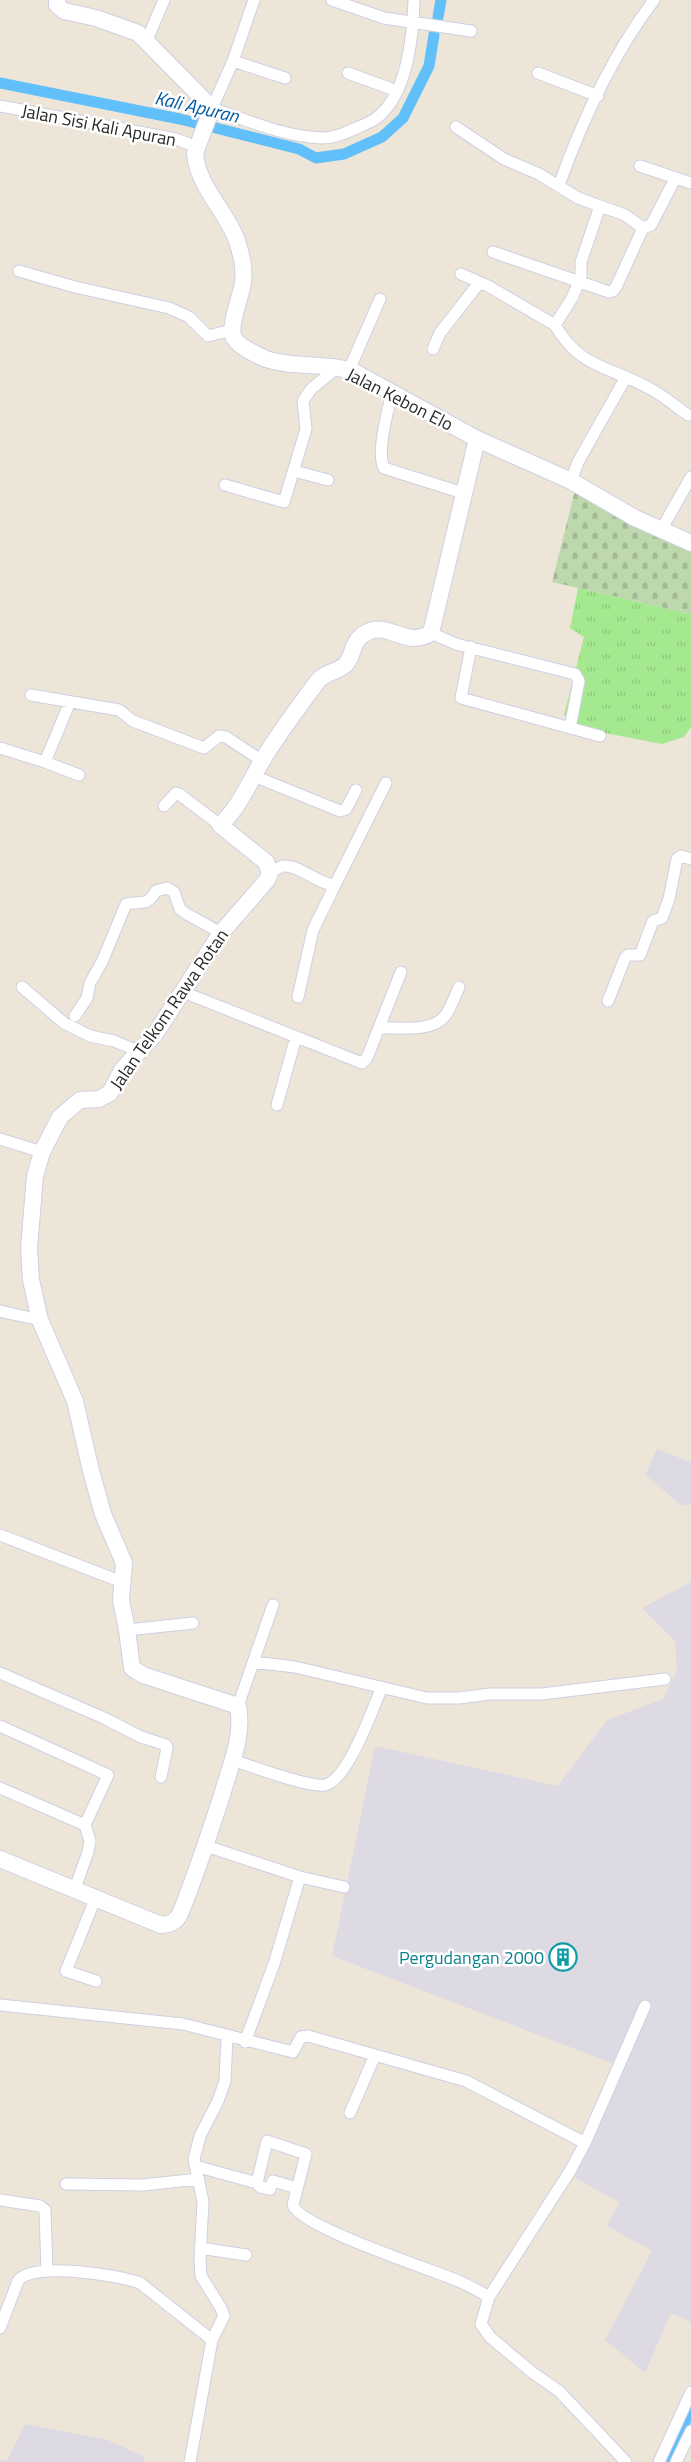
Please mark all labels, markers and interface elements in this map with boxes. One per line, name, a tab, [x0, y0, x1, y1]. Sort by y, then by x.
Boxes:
water label: Kali Apuran	[152, 82, 242, 130]
street label: Jalan Sisi Kali Apuran	[19, 97, 179, 153]
street label: Jalan Kebon Elo	[342, 361, 458, 437]
street label: Jalan Telkom Rawa Rotan	[103, 923, 235, 1095]
building icon: Pergudangan 2000	[548, 1942, 578, 1972]
place label: Pergudangan 2000	[399, 1944, 544, 1971]

